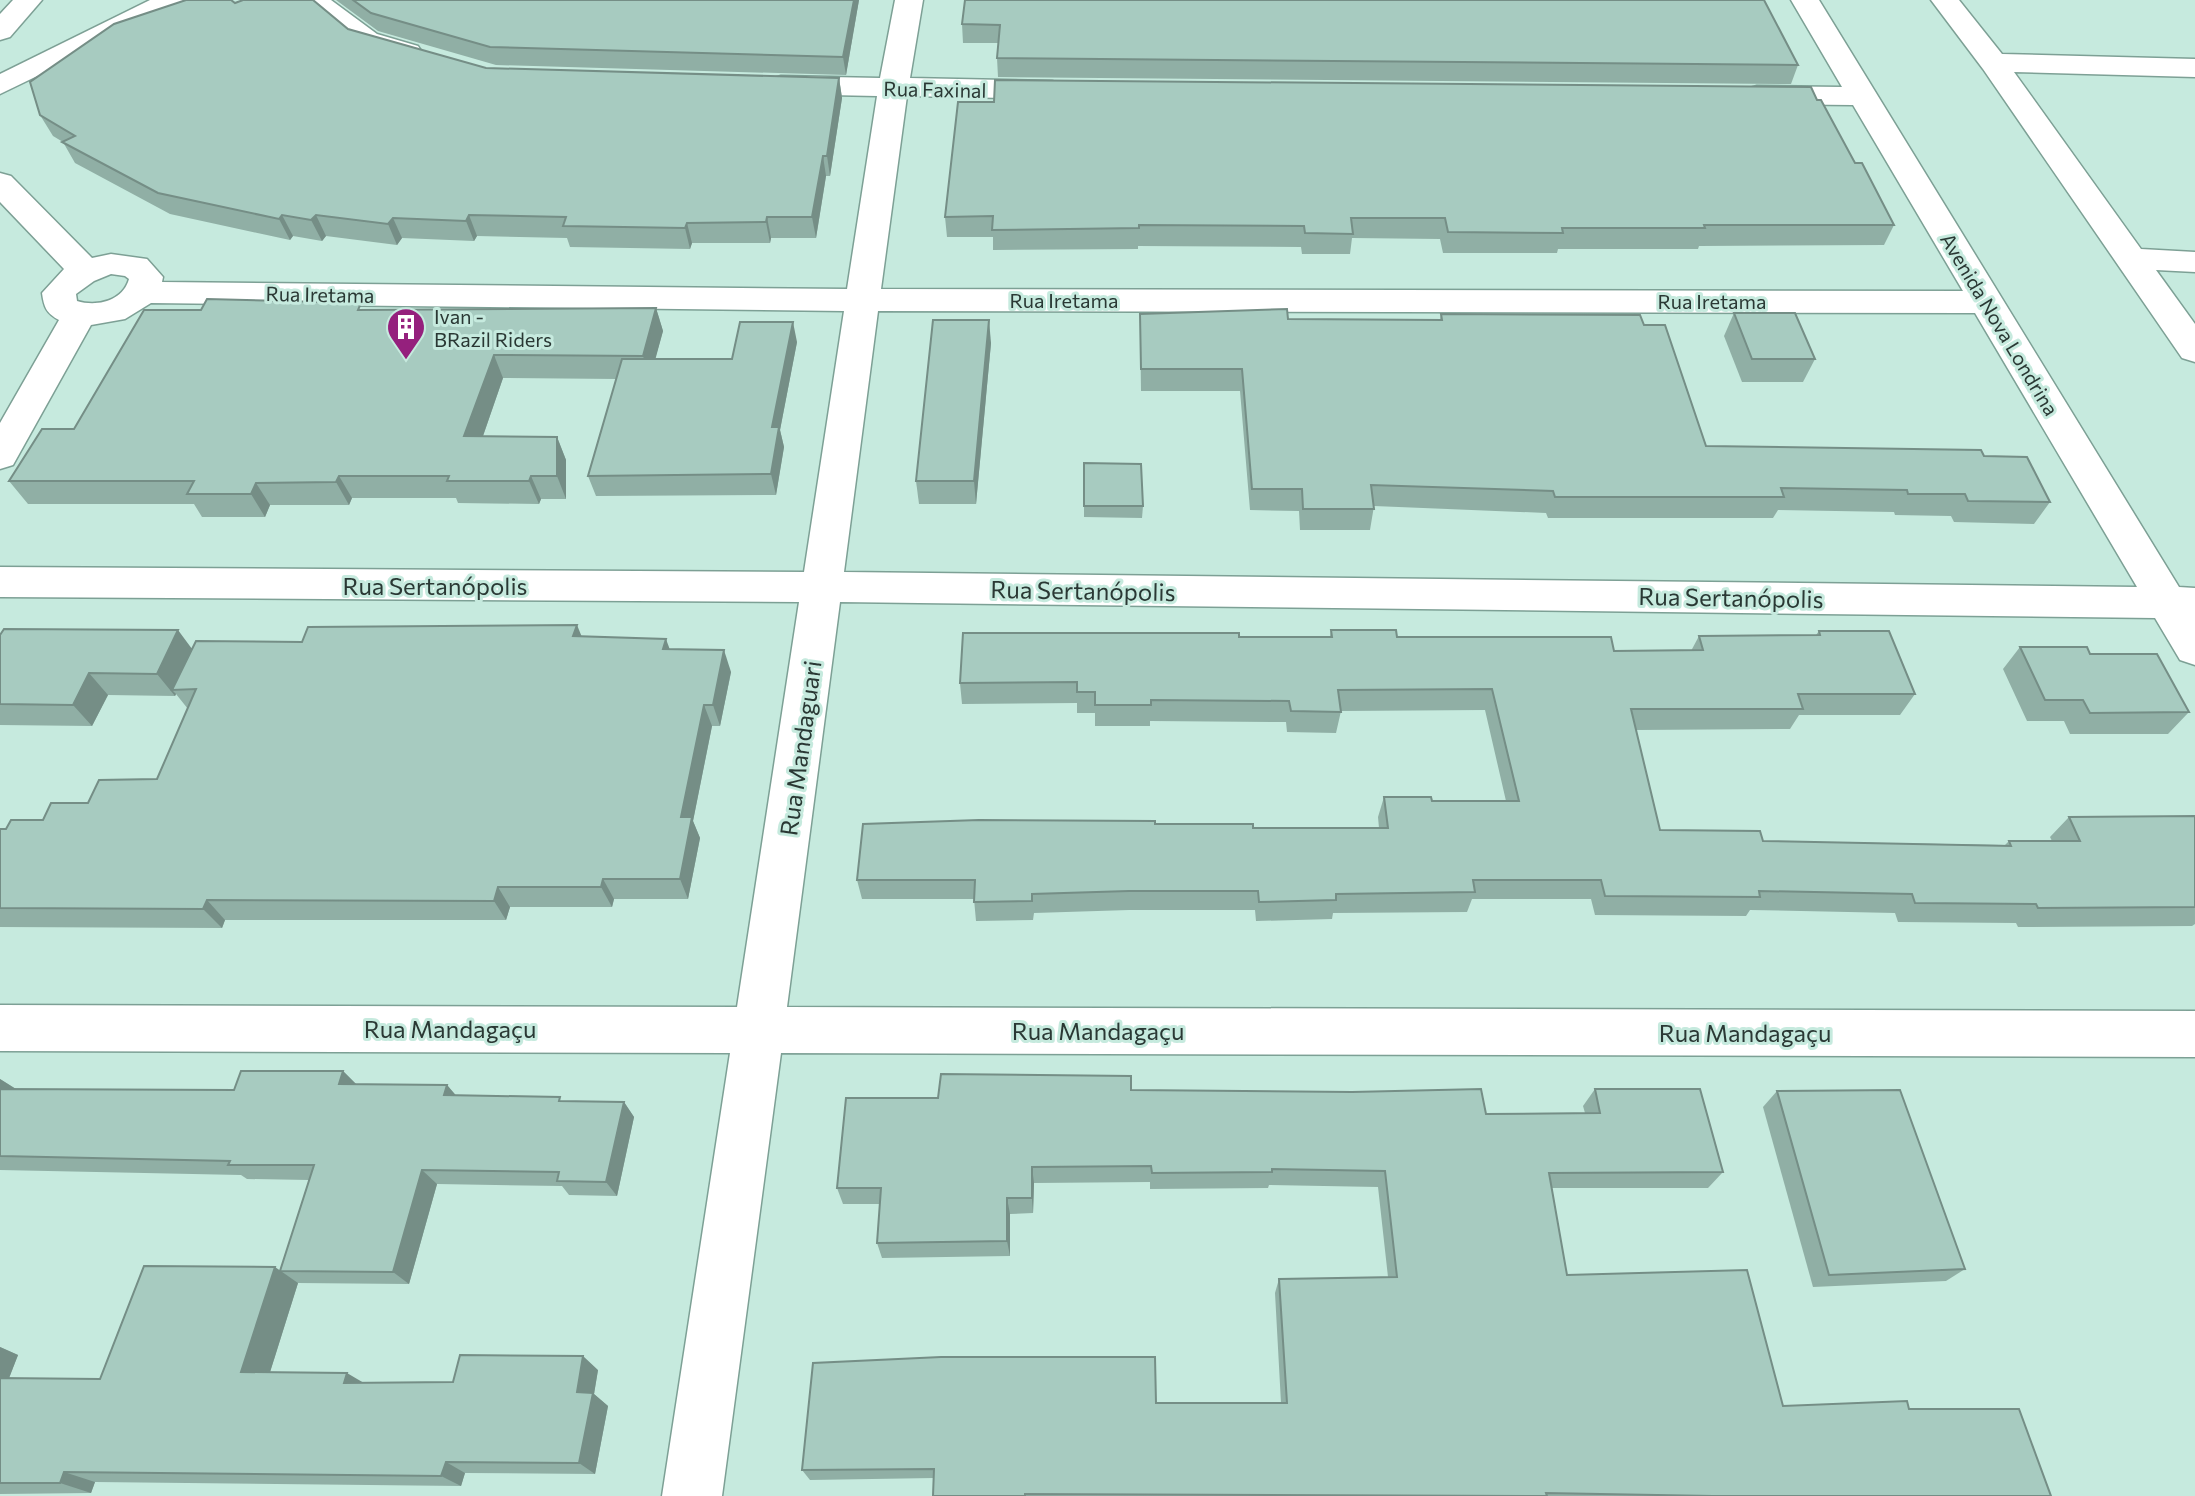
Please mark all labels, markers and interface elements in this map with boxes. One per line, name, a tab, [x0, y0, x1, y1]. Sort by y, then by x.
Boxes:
street label: Rua Faxinal	[883, 76, 987, 102]
street label: Avenida Nova Londrina	[1936, 228, 2064, 420]
street label: Rua Iretama	[265, 281, 375, 307]
street label: Rua Iretama	[1010, 288, 1118, 312]
street label: Rua Iretama	[1658, 289, 1766, 313]
place label: Ivan - BRazil Riders	[434, 304, 552, 351]
building icon: Ivan - BRazil Riders	[385, 306, 427, 361]
street label: Rua Sertanópolis	[342, 571, 528, 600]
street label: Rua Sertanópolis	[990, 574, 1176, 606]
street label: Rua Sertanópolis	[1638, 581, 1824, 613]
street label: Rua Mandaguari	[773, 658, 827, 838]
street label: Rua Mandagaçu	[364, 1014, 536, 1043]
street label: Rua Mandagaçu	[1012, 1016, 1184, 1045]
street label: Rua Mandagaçu	[1659, 1018, 1831, 1047]

